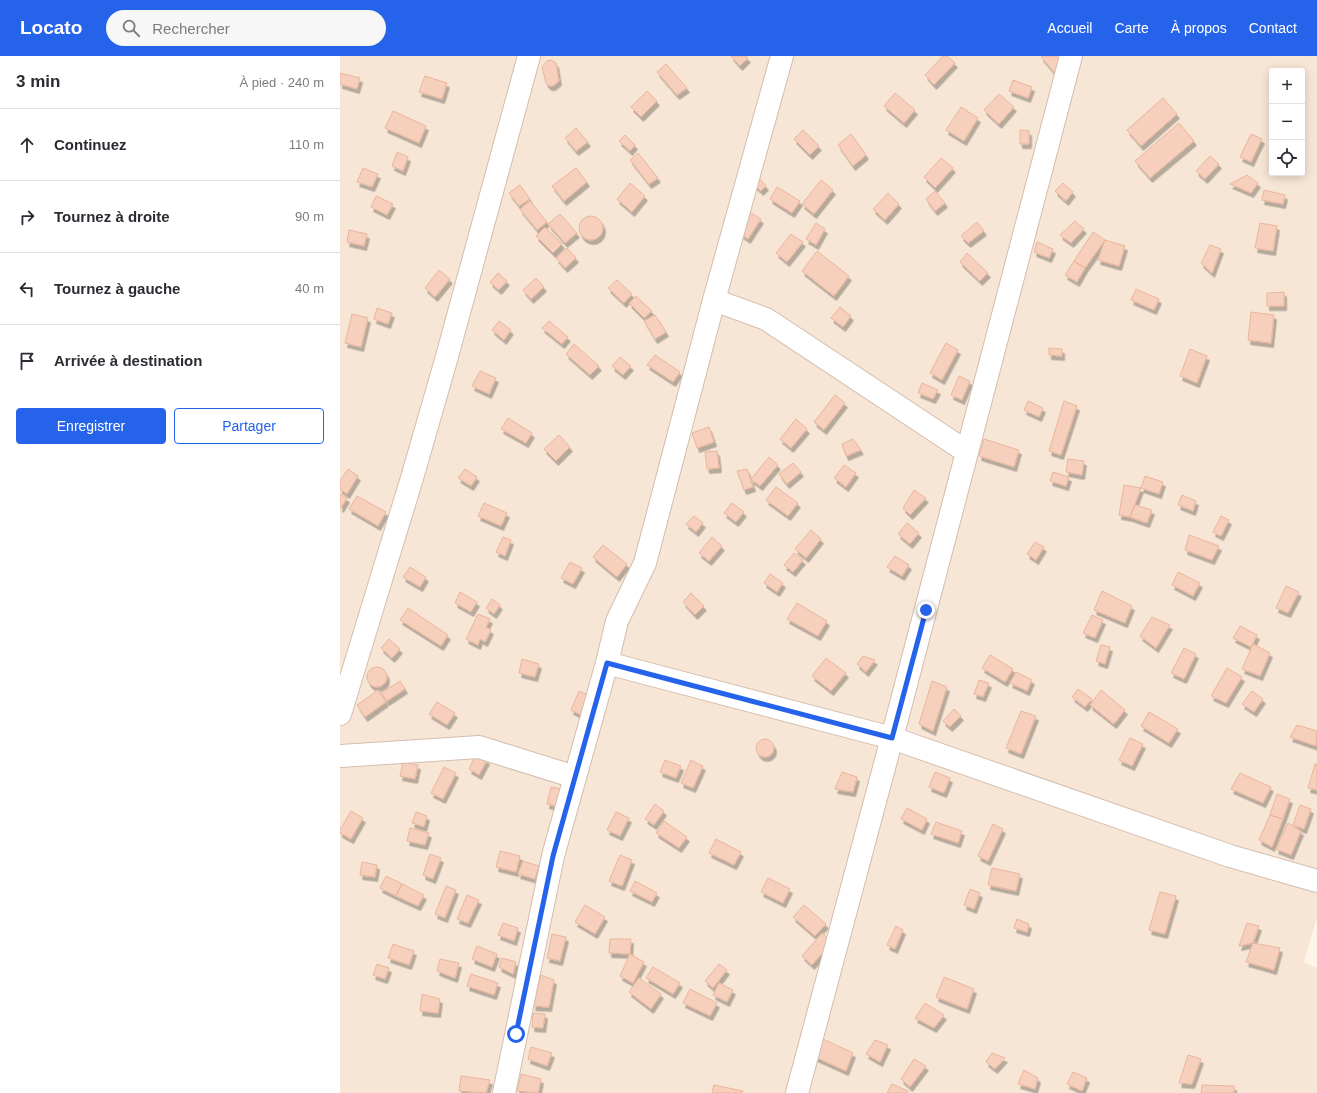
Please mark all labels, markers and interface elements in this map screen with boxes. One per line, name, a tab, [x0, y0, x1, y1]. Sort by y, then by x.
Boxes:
search box	[106, 10, 386, 46]
text: Locato	[20, 17, 82, 38]
icon: search	[120, 17, 142, 39]
text: Rechercher	[152, 20, 230, 37]
text: Accueil	[1047, 20, 1092, 36]
text: Carte	[1114, 20, 1149, 36]
text: À propos	[1171, 20, 1227, 36]
text: Contact	[1249, 20, 1297, 36]
map controls	[1269, 68, 1305, 176]
button: +	[1269, 68, 1305, 104]
text: 3 min	[16, 72, 60, 91]
text: À pied · 240 m	[239, 75, 324, 90]
button: −	[1269, 104, 1305, 140]
icon: ahead	[16, 134, 38, 156]
text: Continuez	[54, 136, 127, 153]
text: 110 m	[289, 137, 324, 152]
button: locate	[1269, 140, 1305, 176]
icon: right	[16, 206, 38, 228]
text: Tournez à droite	[54, 208, 170, 225]
text: 90 m	[295, 209, 324, 224]
icon: left	[16, 278, 38, 300]
text: Tournez à gauche	[54, 280, 180, 297]
text: 40 m	[295, 281, 324, 296]
icon: arrive	[16, 350, 38, 372]
text: Arrivée à destination	[54, 352, 202, 369]
button: Enregistrer	[16, 408, 166, 444]
button: Partager	[174, 408, 324, 444]
route end	[917, 601, 935, 619]
route start	[507, 1025, 525, 1043]

